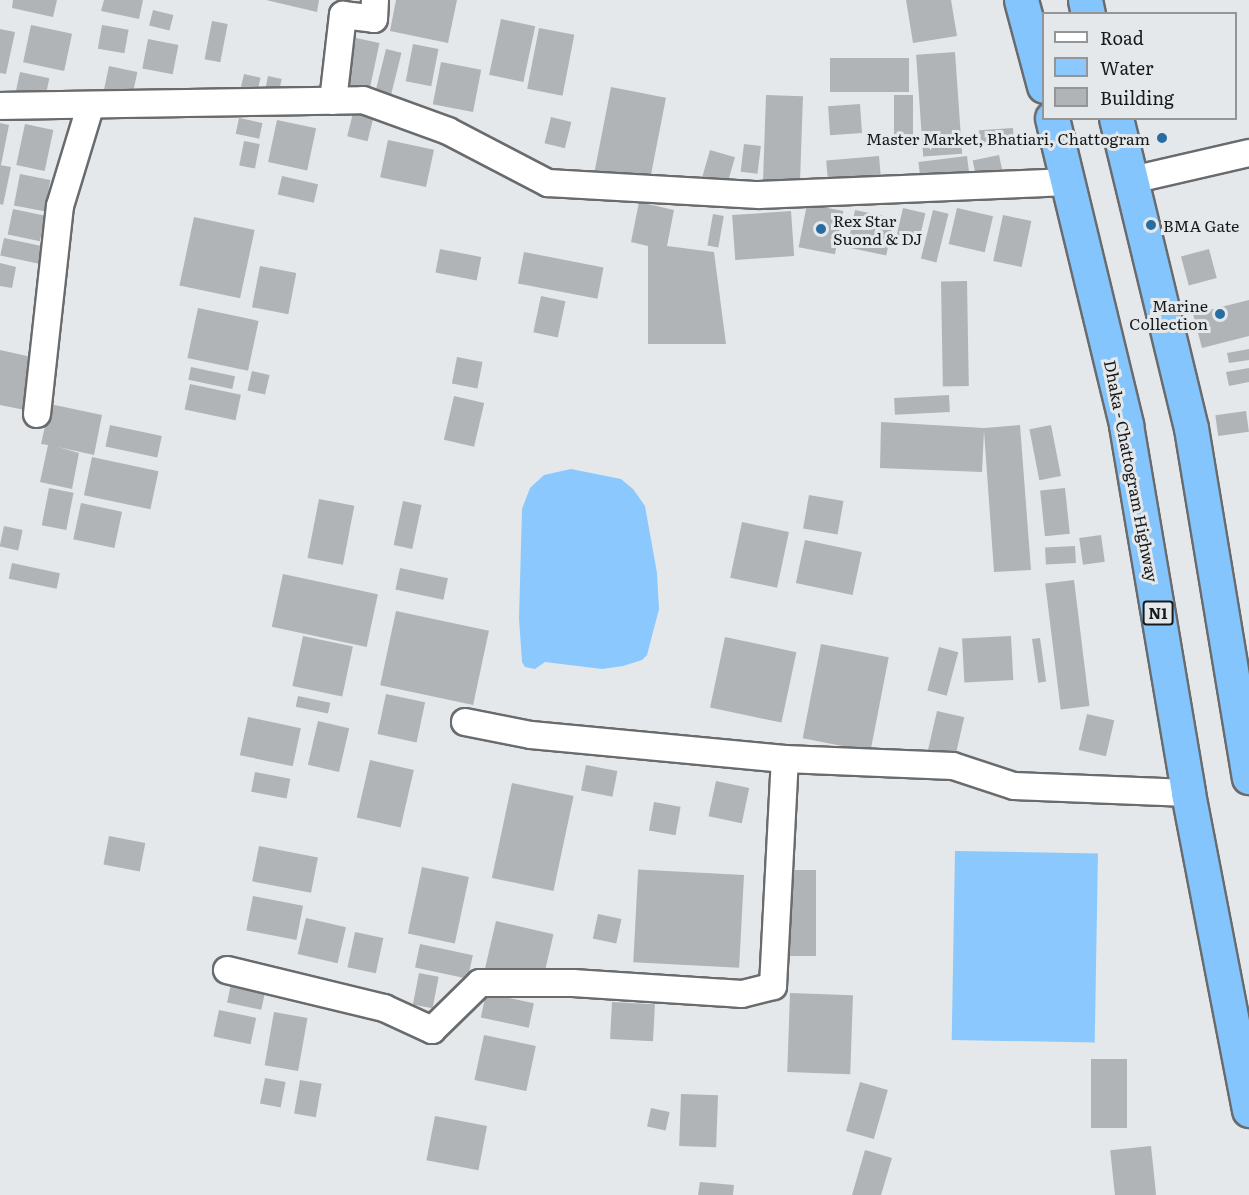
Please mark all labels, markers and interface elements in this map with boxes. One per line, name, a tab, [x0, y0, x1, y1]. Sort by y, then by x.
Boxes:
legend	[1042, 12, 1237, 120]
text: Road	[1100, 24, 1144, 51]
text: Water	[1100, 54, 1153, 81]
text: Building	[1100, 84, 1174, 111]
place label: Master Market, Bhatiari, Chattogram	[866, 128, 1150, 148]
marker: Master Market, Bhatiari, Chattogram	[1155, 131, 1169, 145]
place label: Rex Star Suond & DJ	[833, 210, 922, 248]
place label: BMA Gate	[1163, 215, 1239, 235]
marker: BMA Gate	[1144, 218, 1158, 232]
marker: Rex Star Suond & DJ	[814, 222, 828, 236]
place label: Marine Collection	[1129, 295, 1208, 333]
marker: Marine Collection	[1213, 307, 1227, 321]
street label: Dhaka - Chattogram Highway	[1101, 358, 1163, 584]
road number: N1	[1142, 601, 1174, 625]

